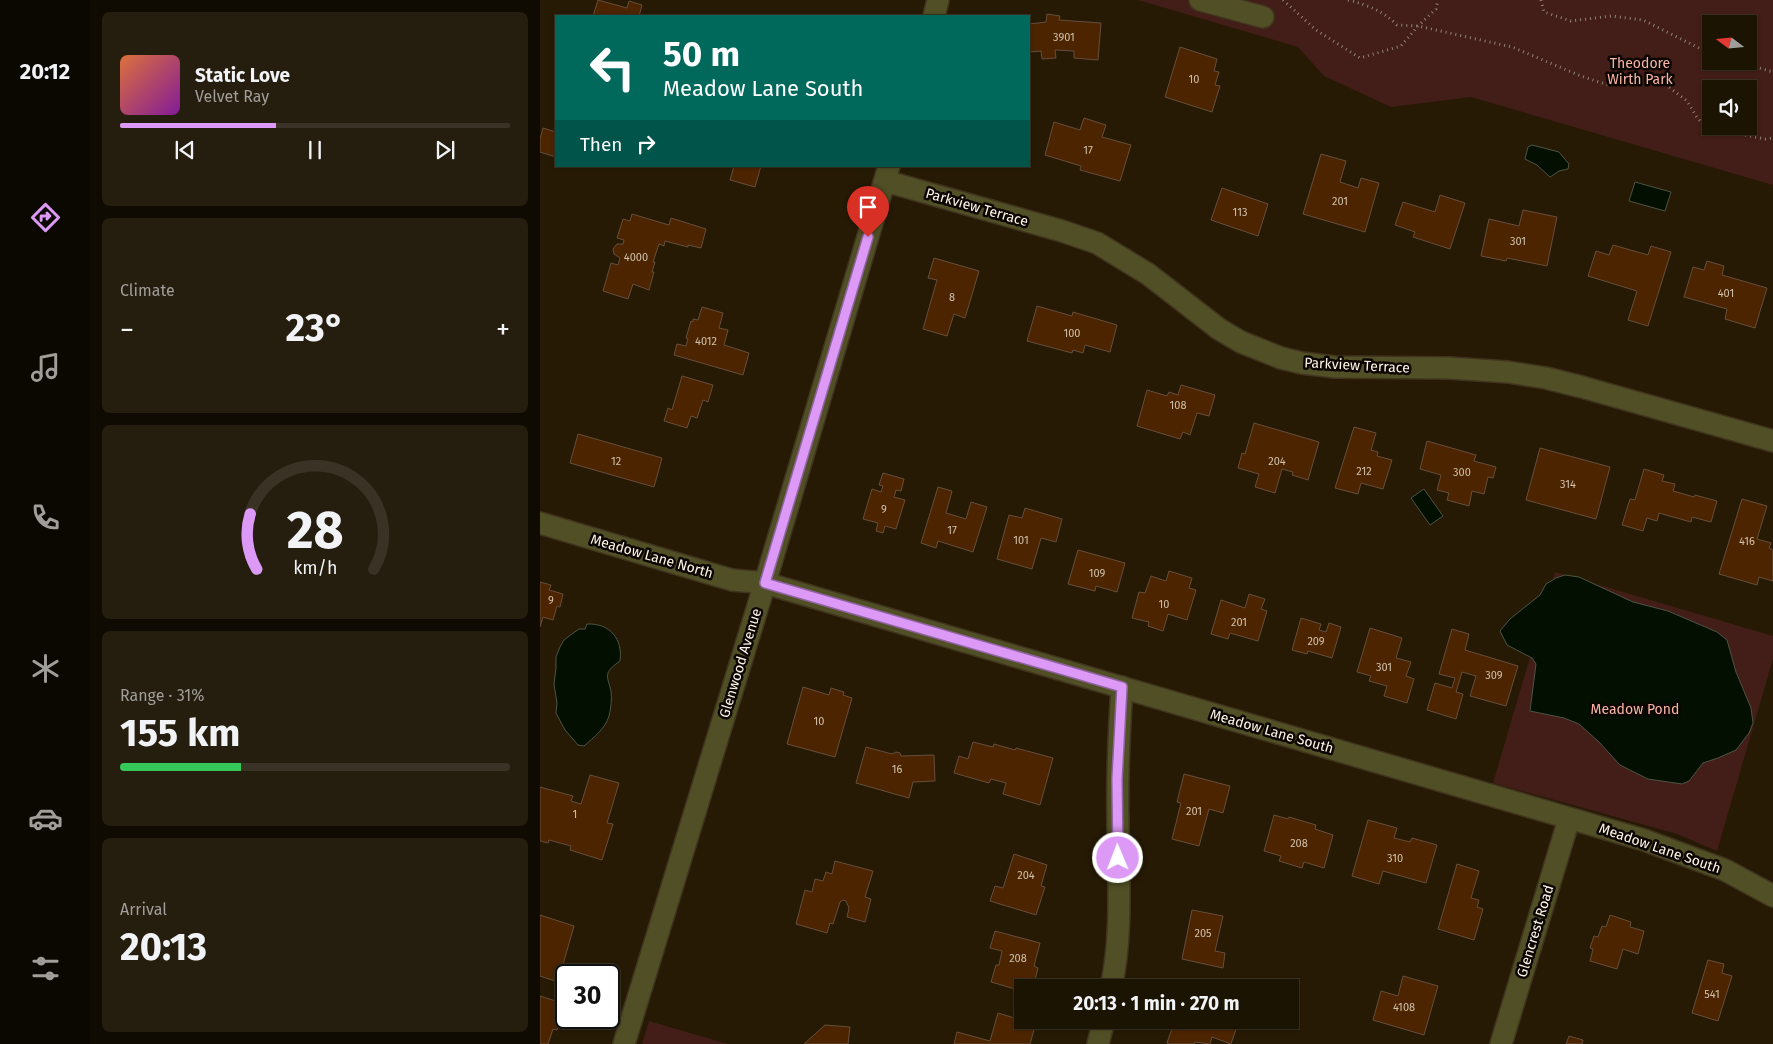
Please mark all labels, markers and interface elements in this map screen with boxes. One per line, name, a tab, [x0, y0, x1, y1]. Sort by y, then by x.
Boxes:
north arrow	[1702, 15, 1758, 70]
map controls	[1702, 15, 1757, 135]
house number: 3901	[1053, 31, 1075, 44]
text: 50 m	[663, 33, 740, 75]
icon: left	[580, 35, 645, 100]
park label: Theodore Wirth Park	[1607, 55, 1674, 88]
text: 20:12	[20, 58, 70, 85]
text: Static Love	[195, 64, 290, 87]
house number: 10	[1189, 73, 1199, 86]
text: Meadow Lane South	[663, 75, 863, 102]
button: sound	[1702, 80, 1757, 135]
text: Velvet Ray	[195, 87, 269, 106]
icon: right	[632, 130, 660, 158]
text: Then	[580, 133, 622, 156]
icon: previous	[171, 136, 199, 164]
icon: pause	[301, 136, 329, 164]
icon: next	[431, 136, 459, 164]
house number: 17	[1083, 144, 1093, 157]
street label: Parkview Terrace	[924, 185, 1030, 230]
pin	[847, 186, 889, 237]
icon: arrive	[854, 193, 882, 221]
house number: 201	[1332, 195, 1348, 208]
icon: directions	[28, 200, 63, 235]
house number: 113	[1233, 206, 1247, 219]
house number: 301	[1510, 235, 1526, 248]
house number: 4000	[624, 251, 648, 264]
text: Climate	[120, 281, 175, 300]
house number: 401	[1718, 287, 1734, 300]
house number: 8	[949, 291, 955, 304]
text: 23°	[286, 305, 345, 351]
text: −	[120, 313, 134, 346]
text: +	[496, 313, 510, 346]
house number: 100	[1063, 327, 1081, 340]
house number: 4012	[695, 335, 717, 348]
icon: music	[28, 350, 63, 385]
street label: Parkview Terrace	[1304, 354, 1410, 377]
house number: 108	[1170, 399, 1186, 412]
house number: 12	[611, 455, 621, 468]
house number: 204	[1268, 455, 1286, 468]
house number: 212	[1356, 465, 1372, 478]
house number: 300	[1453, 466, 1471, 479]
house number: 314	[1560, 478, 1576, 491]
text: 28	[286, 499, 344, 562]
icon: phone	[28, 500, 63, 535]
house number: 9	[881, 503, 887, 516]
house number: 17	[947, 524, 957, 537]
street label: Meadow Lane North	[589, 531, 715, 582]
house number: 101	[1013, 534, 1029, 547]
house number: 416	[1739, 535, 1755, 548]
text: km/h	[293, 557, 337, 579]
house number: 109	[1089, 567, 1106, 580]
house number: 9	[548, 594, 554, 607]
house number: 10	[1159, 598, 1169, 611]
street label: Glenwood Avenue	[716, 606, 765, 720]
house number: 201	[1231, 616, 1247, 629]
house number: 209	[1307, 635, 1325, 648]
icon: climate	[28, 651, 63, 686]
house number: 301	[1376, 661, 1392, 674]
house number: 309	[1485, 669, 1503, 682]
text: Range · 31%	[120, 686, 204, 705]
park label: Meadow Pond	[1591, 701, 1679, 718]
street label: Meadow Lane South	[1208, 706, 1335, 757]
text: 155 km	[120, 710, 240, 756]
house number: 10	[814, 715, 824, 728]
house number: 16	[892, 763, 902, 776]
icon: car	[28, 801, 63, 836]
house number: 201	[1186, 805, 1202, 818]
house number: 1	[573, 808, 577, 821]
street label: Meadow Lane South	[1597, 820, 1723, 877]
position arrow	[1091, 831, 1143, 883]
house number: 208	[1290, 837, 1308, 850]
house number: 310	[1387, 852, 1403, 865]
house number: 204	[1017, 869, 1035, 882]
street label: Glencrest Road	[1513, 883, 1558, 979]
text: Arrival	[120, 900, 167, 919]
text: 20:13	[120, 924, 207, 970]
house number: 205	[1194, 927, 1212, 940]
icon: filters	[28, 951, 63, 986]
house number: 208	[1009, 952, 1027, 965]
speed limit sign: 30	[555, 964, 620, 1029]
house number: 541	[1704, 988, 1720, 1001]
text: 20:13 · 1 min · 270 m	[1073, 992, 1240, 1015]
house number: 4108	[1393, 1001, 1415, 1014]

